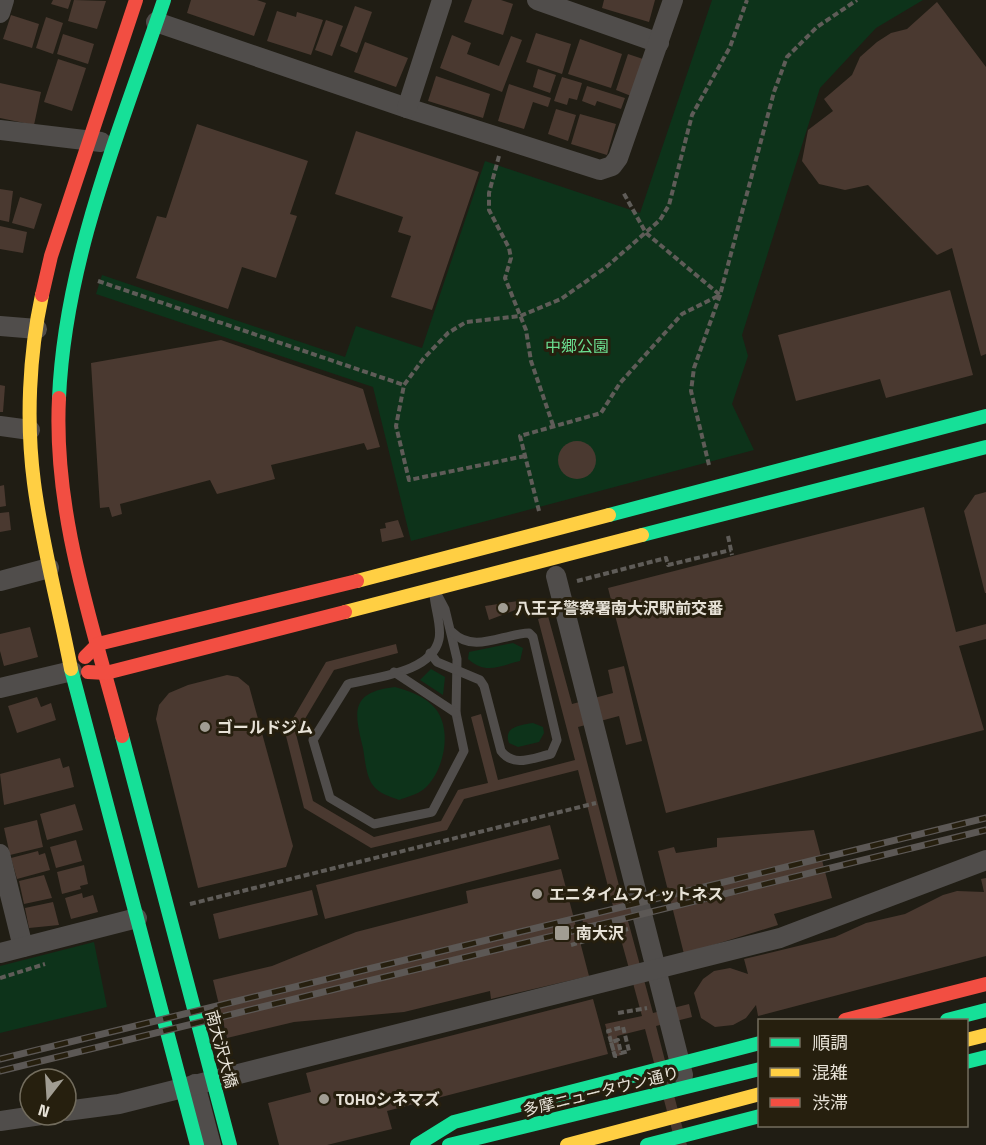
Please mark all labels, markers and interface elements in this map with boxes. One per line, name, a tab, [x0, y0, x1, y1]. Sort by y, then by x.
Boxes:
park label: 中郷公園	[545, 334, 609, 358]
place label: 八王子警察署南大沢駅前交番	[515, 596, 723, 620]
marker: 八王子警察署南大沢駅前交番	[496, 601, 510, 615]
place label: ゴールドジム	[217, 715, 313, 739]
marker: ゴールドジム	[198, 720, 212, 734]
place label: エニタイムフィットネス	[549, 882, 723, 906]
marker: エニタイムフィットネス	[530, 887, 544, 901]
place label: 南大沢	[576, 921, 624, 945]
marker: 南大沢	[553, 924, 571, 942]
street label: 南大沢大橋	[200, 1007, 244, 1091]
legend	[758, 1019, 968, 1127]
text: 順調	[812, 1029, 848, 1056]
text: 混雑	[812, 1059, 848, 1086]
street label: 多摩ニュータウン通り	[520, 1060, 682, 1122]
north arrow	[18, 1067, 78, 1127]
place label: TOHOシネマズ	[336, 1087, 440, 1111]
text: 渋滞	[812, 1089, 848, 1116]
marker: TOHOシネマズ	[317, 1092, 331, 1106]
text: N	[35, 1098, 52, 1124]

